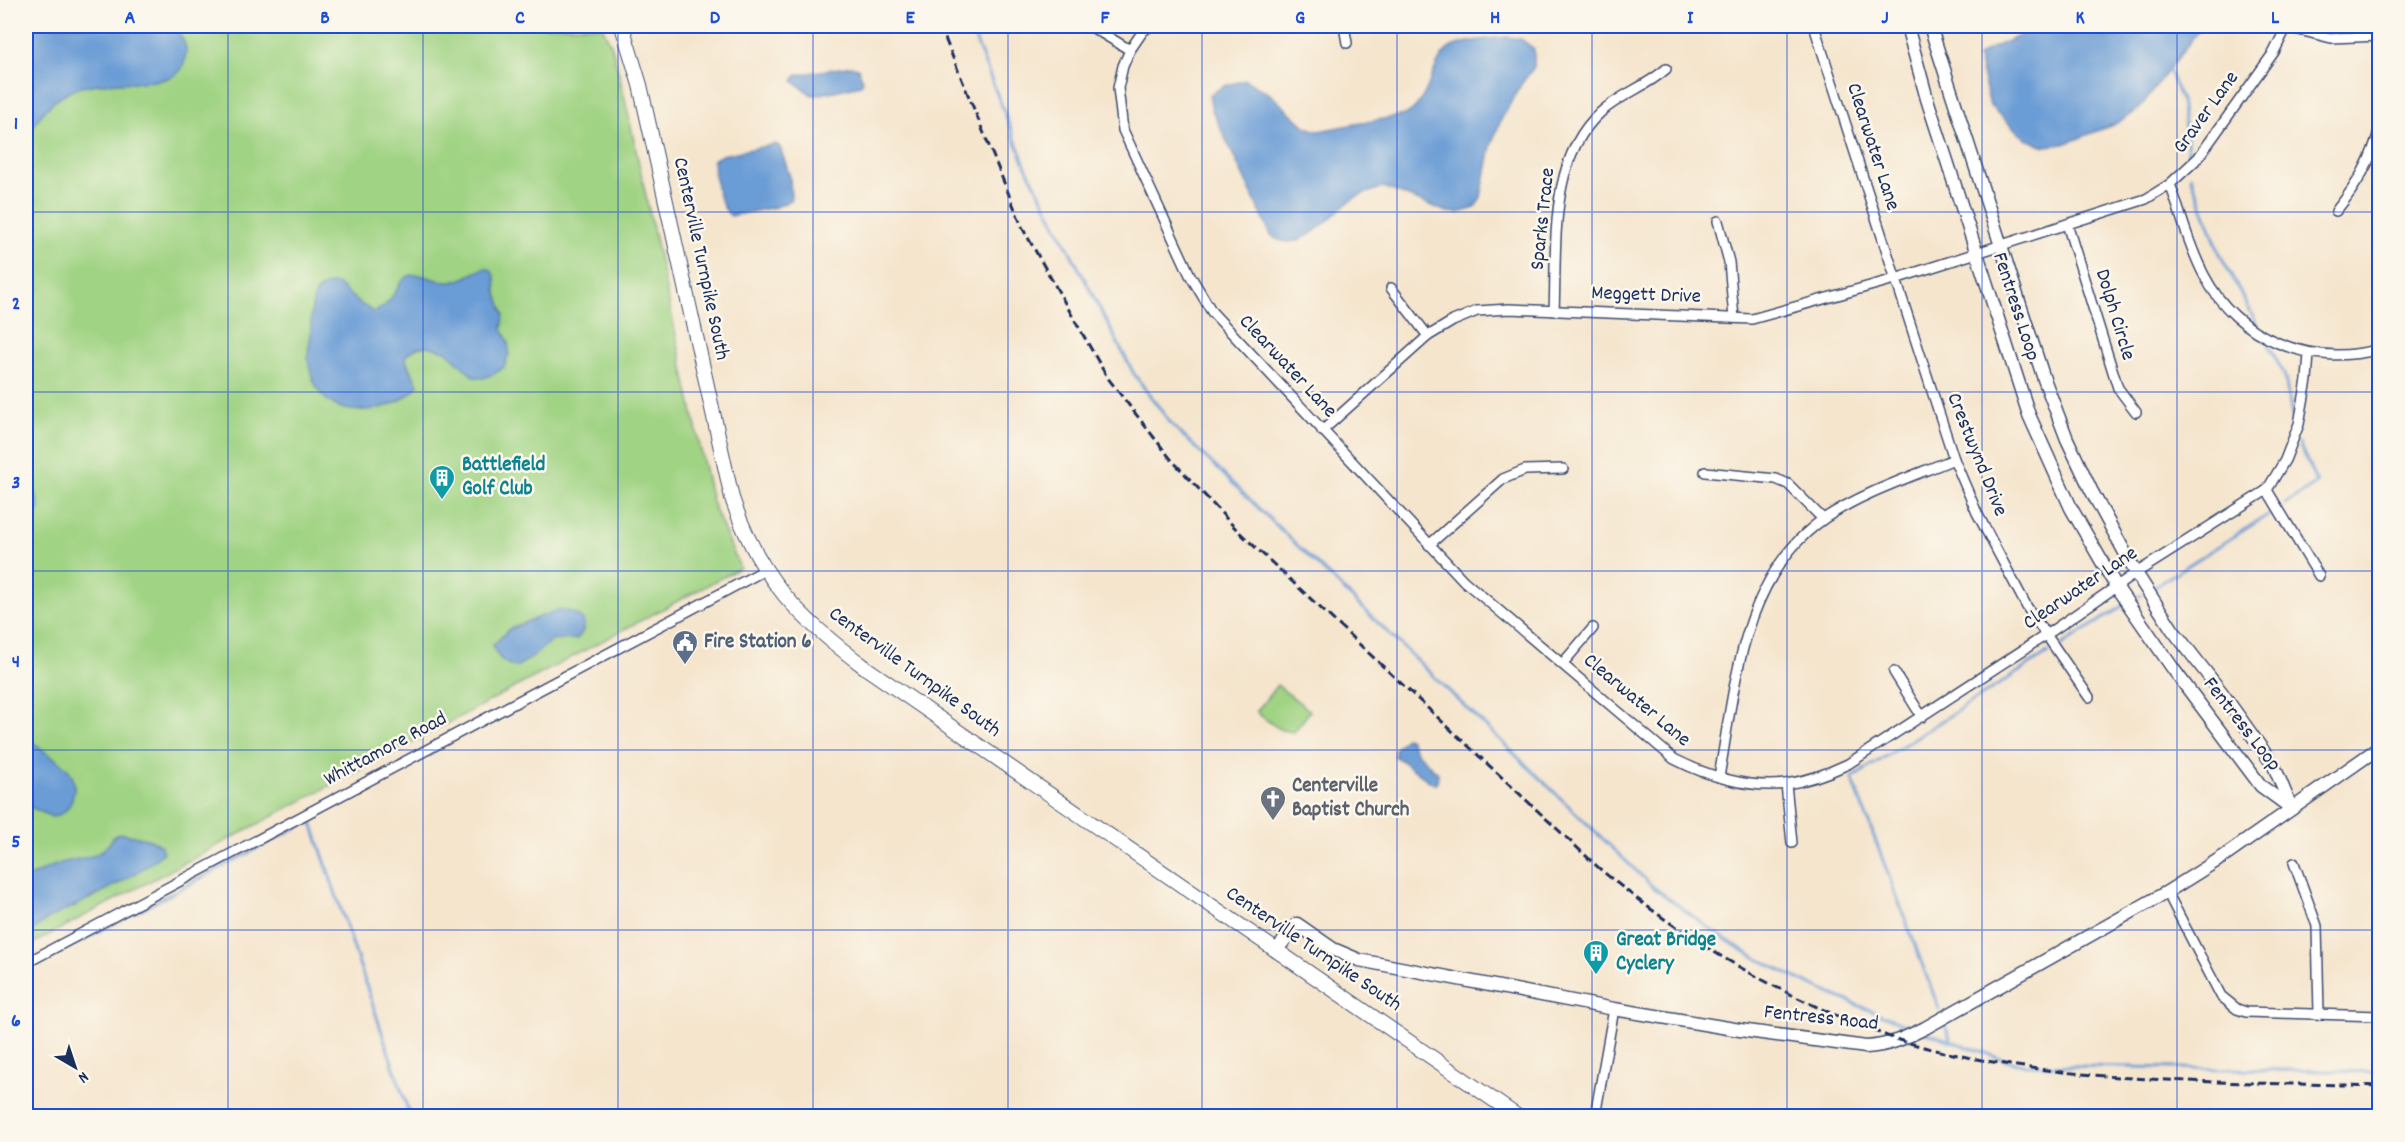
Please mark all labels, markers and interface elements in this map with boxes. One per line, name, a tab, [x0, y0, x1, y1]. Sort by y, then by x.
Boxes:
text: A	[125, 5, 136, 33]
text: B	[320, 5, 330, 33]
text: C	[515, 5, 525, 33]
text: D	[710, 5, 721, 33]
text: E	[905, 5, 915, 33]
text: F	[1101, 5, 1111, 33]
text: G	[1295, 5, 1305, 33]
text: H	[1490, 5, 1500, 33]
text: I	[1687, 5, 1694, 33]
text: J	[1881, 5, 1889, 33]
text: K	[2075, 5, 2085, 33]
text: L	[2271, 5, 2280, 33]
street label: Graver Lane	[2167, 65, 2247, 161]
street label: Clearwater Lane	[1837, 79, 1907, 215]
text: 1	[14, 111, 18, 139]
street label: Centerville Turnpike South	[664, 155, 736, 363]
street label: Sparks Trace	[1524, 166, 1564, 272]
street label: Fentress Loop	[1983, 249, 2047, 365]
street label: Dolph Circle	[2086, 266, 2142, 364]
street label: Meggett Drive	[1591, 279, 1701, 313]
text: 2	[12, 291, 20, 319]
street label: Clearwater Lane	[1231, 308, 1343, 426]
street label: Crestwynd Drive	[1938, 389, 2014, 521]
place label: Battlefield Golf Club	[462, 451, 545, 505]
building icon: Battlefield Golf Club	[427, 463, 457, 501]
text: 3	[12, 470, 20, 498]
street label: Clearwater Lane	[2018, 539, 2144, 639]
street label: Centerville Turnpike South	[821, 600, 1007, 746]
public building icon: Fire Station 6	[670, 628, 700, 666]
place label: Fire Station 6	[704, 628, 812, 658]
street label: Clearwater Lane	[1576, 647, 1696, 755]
text: 4	[12, 649, 20, 677]
street label: Fentress Loop	[2195, 671, 2287, 779]
street label: Whittamore Road	[319, 705, 453, 795]
place label: Centerville Baptist Church	[1292, 772, 1410, 826]
church icon: Centerville Baptist Church	[1258, 784, 1288, 822]
text: 5	[11, 829, 21, 857]
street label: Centerville Turnpike South	[1219, 880, 1407, 1020]
place label: Great Bridge Cyclery	[1616, 926, 1716, 980]
building icon: Great Bridge Cyclery	[1581, 938, 1611, 976]
street label: Fentress Road	[1762, 998, 1880, 1040]
text: 6	[11, 1008, 21, 1036]
north arrow	[45, 1037, 105, 1097]
text: N	[72, 1065, 93, 1088]

